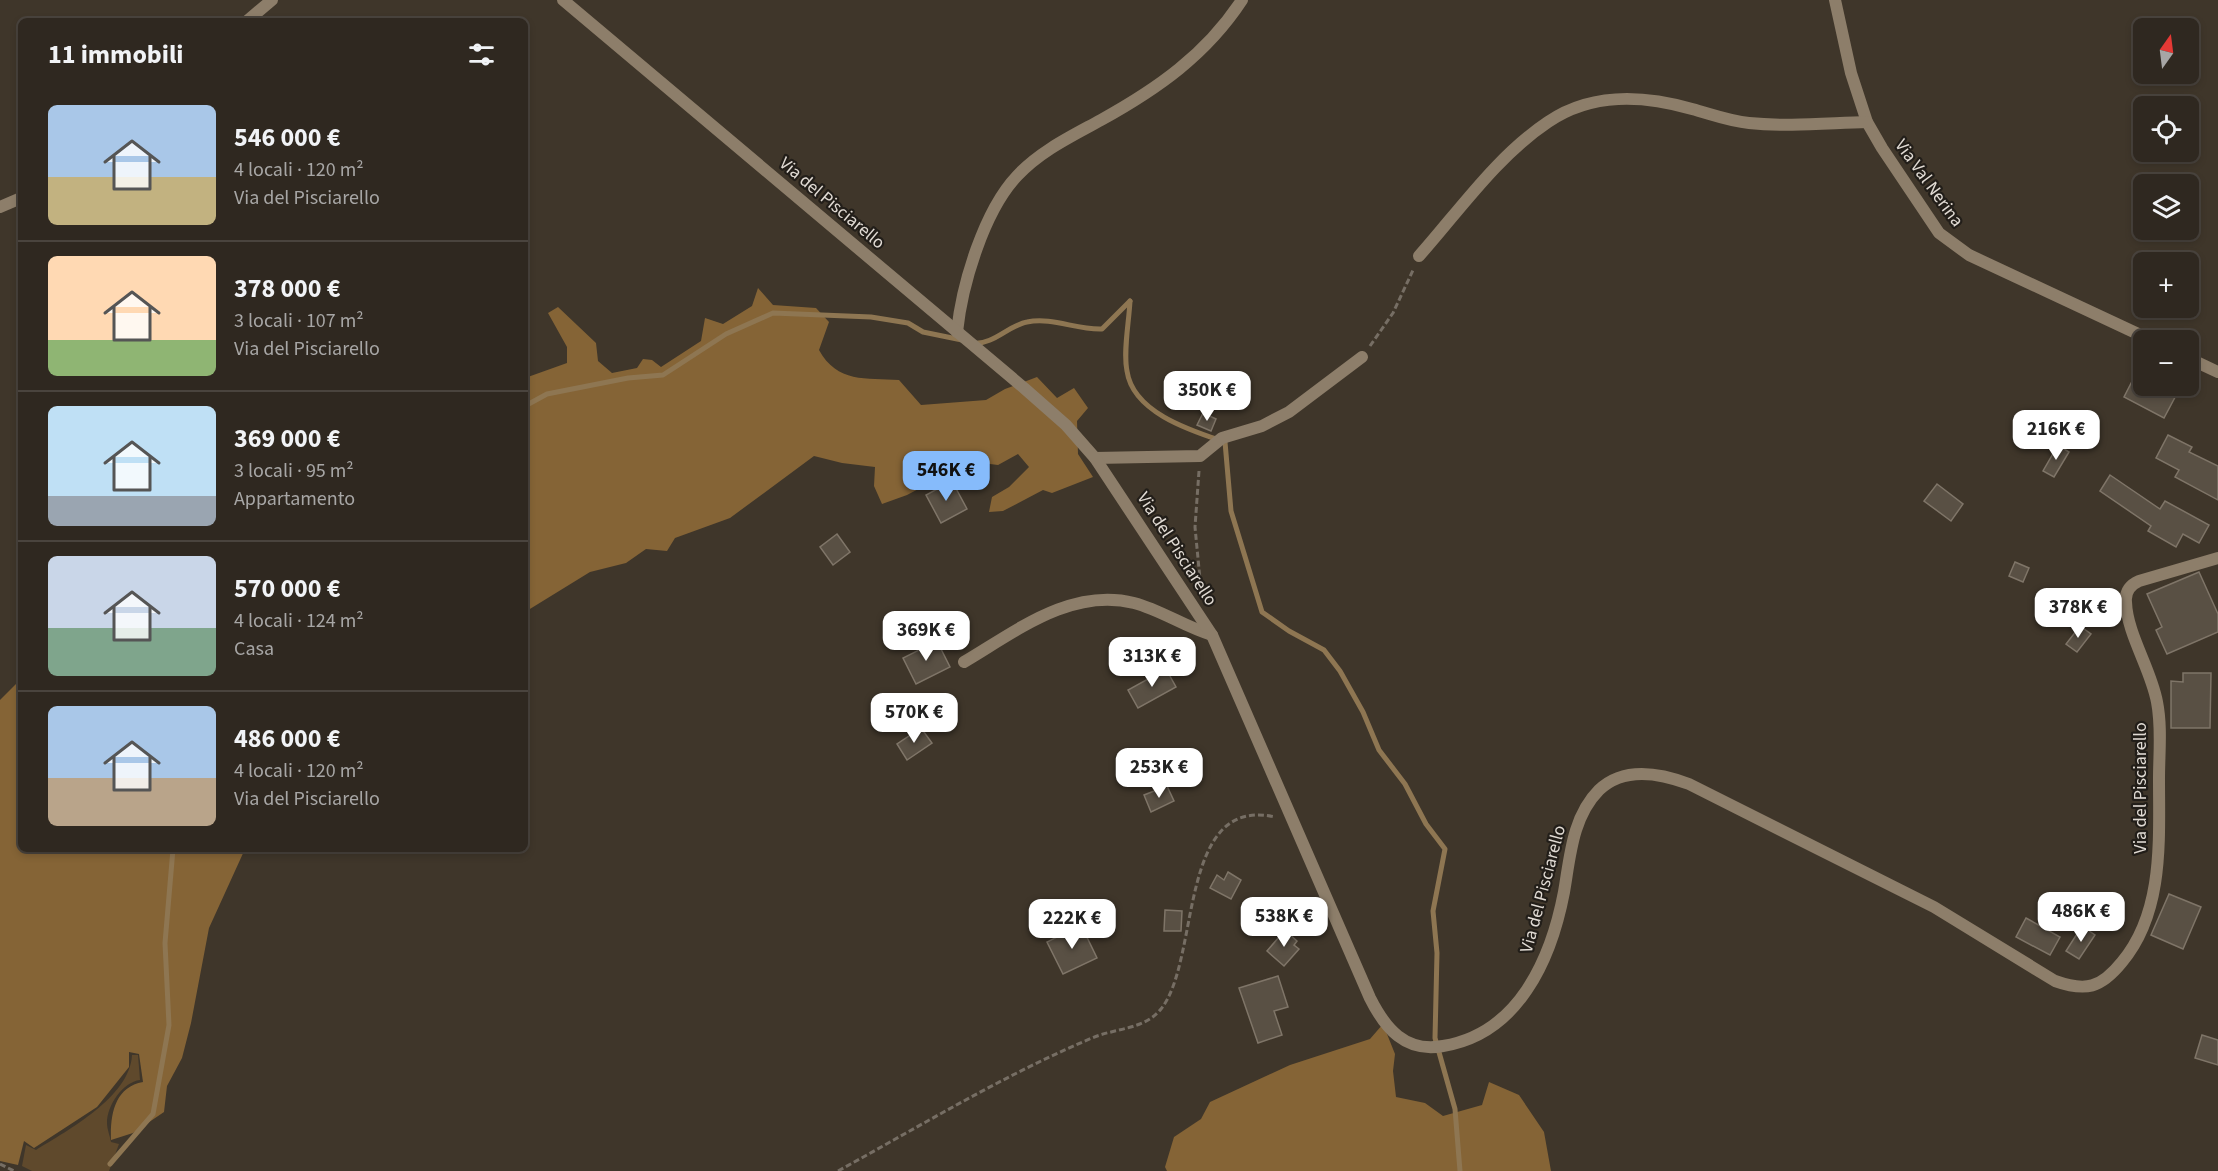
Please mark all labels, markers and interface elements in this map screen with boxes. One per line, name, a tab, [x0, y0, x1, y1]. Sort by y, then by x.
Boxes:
north arrow	[2133, 18, 2199, 84]
map controls	[2133, 18, 2199, 396]
text: 11 immobili	[48, 36, 184, 73]
icon: filters	[465, 38, 498, 71]
button: locate	[2133, 96, 2199, 162]
text: 546 000 €	[234, 119, 341, 156]
icon: home	[96, 129, 168, 201]
street label: Via Val Nerina	[1889, 134, 1969, 232]
street label: Via del Pisciarello	[774, 151, 890, 255]
text: 4 locali · 120 m²	[234, 156, 364, 184]
button: layers	[2133, 174, 2199, 240]
text: Via del Pisciarello	[234, 184, 380, 212]
button: +	[2133, 252, 2199, 318]
text: 378 000 €	[234, 270, 341, 307]
icon: home	[96, 280, 168, 352]
text: 3 locali · 107 m²	[234, 307, 364, 335]
button: −	[2133, 330, 2199, 396]
text: Via del Pisciarello	[234, 335, 380, 363]
pin: 350K €	[1158, 371, 1256, 422]
text: 350K €	[1178, 376, 1236, 404]
pin: 216K €	[2007, 410, 2105, 461]
text: 216K €	[2027, 415, 2085, 443]
text: 369 000 €	[234, 420, 341, 457]
icon: home	[96, 430, 168, 502]
pin: 546K €	[897, 451, 995, 502]
text: 546K €	[917, 456, 975, 484]
text: 3 locali · 95 m²	[234, 457, 354, 485]
text: Appartamento	[234, 485, 355, 513]
street label: Via del Pisciarello	[1131, 487, 1223, 611]
text: 570 000 €	[234, 570, 341, 607]
icon: home	[96, 580, 168, 652]
pin: 378K €	[2029, 588, 2127, 639]
text: 378K €	[2049, 593, 2107, 621]
text: 4 locali · 124 m²	[234, 607, 364, 635]
pin: 369K €	[877, 611, 975, 662]
text: 369K €	[897, 616, 955, 644]
text: Casa	[234, 635, 274, 663]
pin: 313K €	[1103, 637, 1201, 688]
text: 313K €	[1123, 642, 1181, 670]
pin: 570K €	[865, 693, 963, 744]
text: 570K €	[885, 698, 943, 726]
text: 486 000 €	[234, 720, 341, 757]
street label: Via del Pisciarello	[2128, 722, 2153, 854]
icon: home	[96, 730, 168, 802]
pin: 253K €	[1110, 748, 1208, 799]
text: 253K €	[1130, 753, 1188, 781]
text: 4 locali · 120 m²	[234, 757, 364, 785]
text: Via del Pisciarello	[234, 785, 380, 813]
street label: Via del Pisciarello	[1514, 822, 1572, 956]
pin: 486K €	[2032, 892, 2130, 943]
pin: 538K €	[1235, 897, 1333, 948]
text: 486K €	[2052, 897, 2110, 925]
pin: 222K €	[1023, 899, 1121, 950]
text: 538K €	[1255, 902, 1313, 930]
text: 222K €	[1043, 904, 1101, 932]

